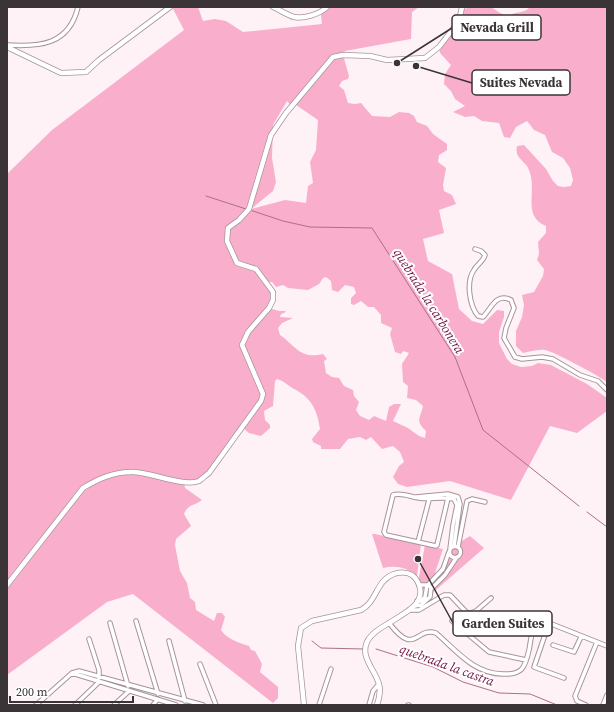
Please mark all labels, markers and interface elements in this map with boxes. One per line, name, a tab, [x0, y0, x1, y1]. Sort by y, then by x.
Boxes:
callout: Nevada Grill	[452, 15, 541, 40]
text: Nevada Grill	[460, 19, 534, 36]
callout: Suites Nevada	[472, 70, 570, 95]
text: Suites Nevada	[480, 74, 562, 91]
water label: quebrada la carbonera	[390, 245, 468, 357]
callout: Garden Suites	[453, 611, 552, 636]
text: Garden Suites	[462, 615, 545, 632]
water label: quebrada la castra	[397, 640, 497, 690]
scale bar	[10, 678, 133, 704]
text: 200 m	[16, 684, 48, 700]

